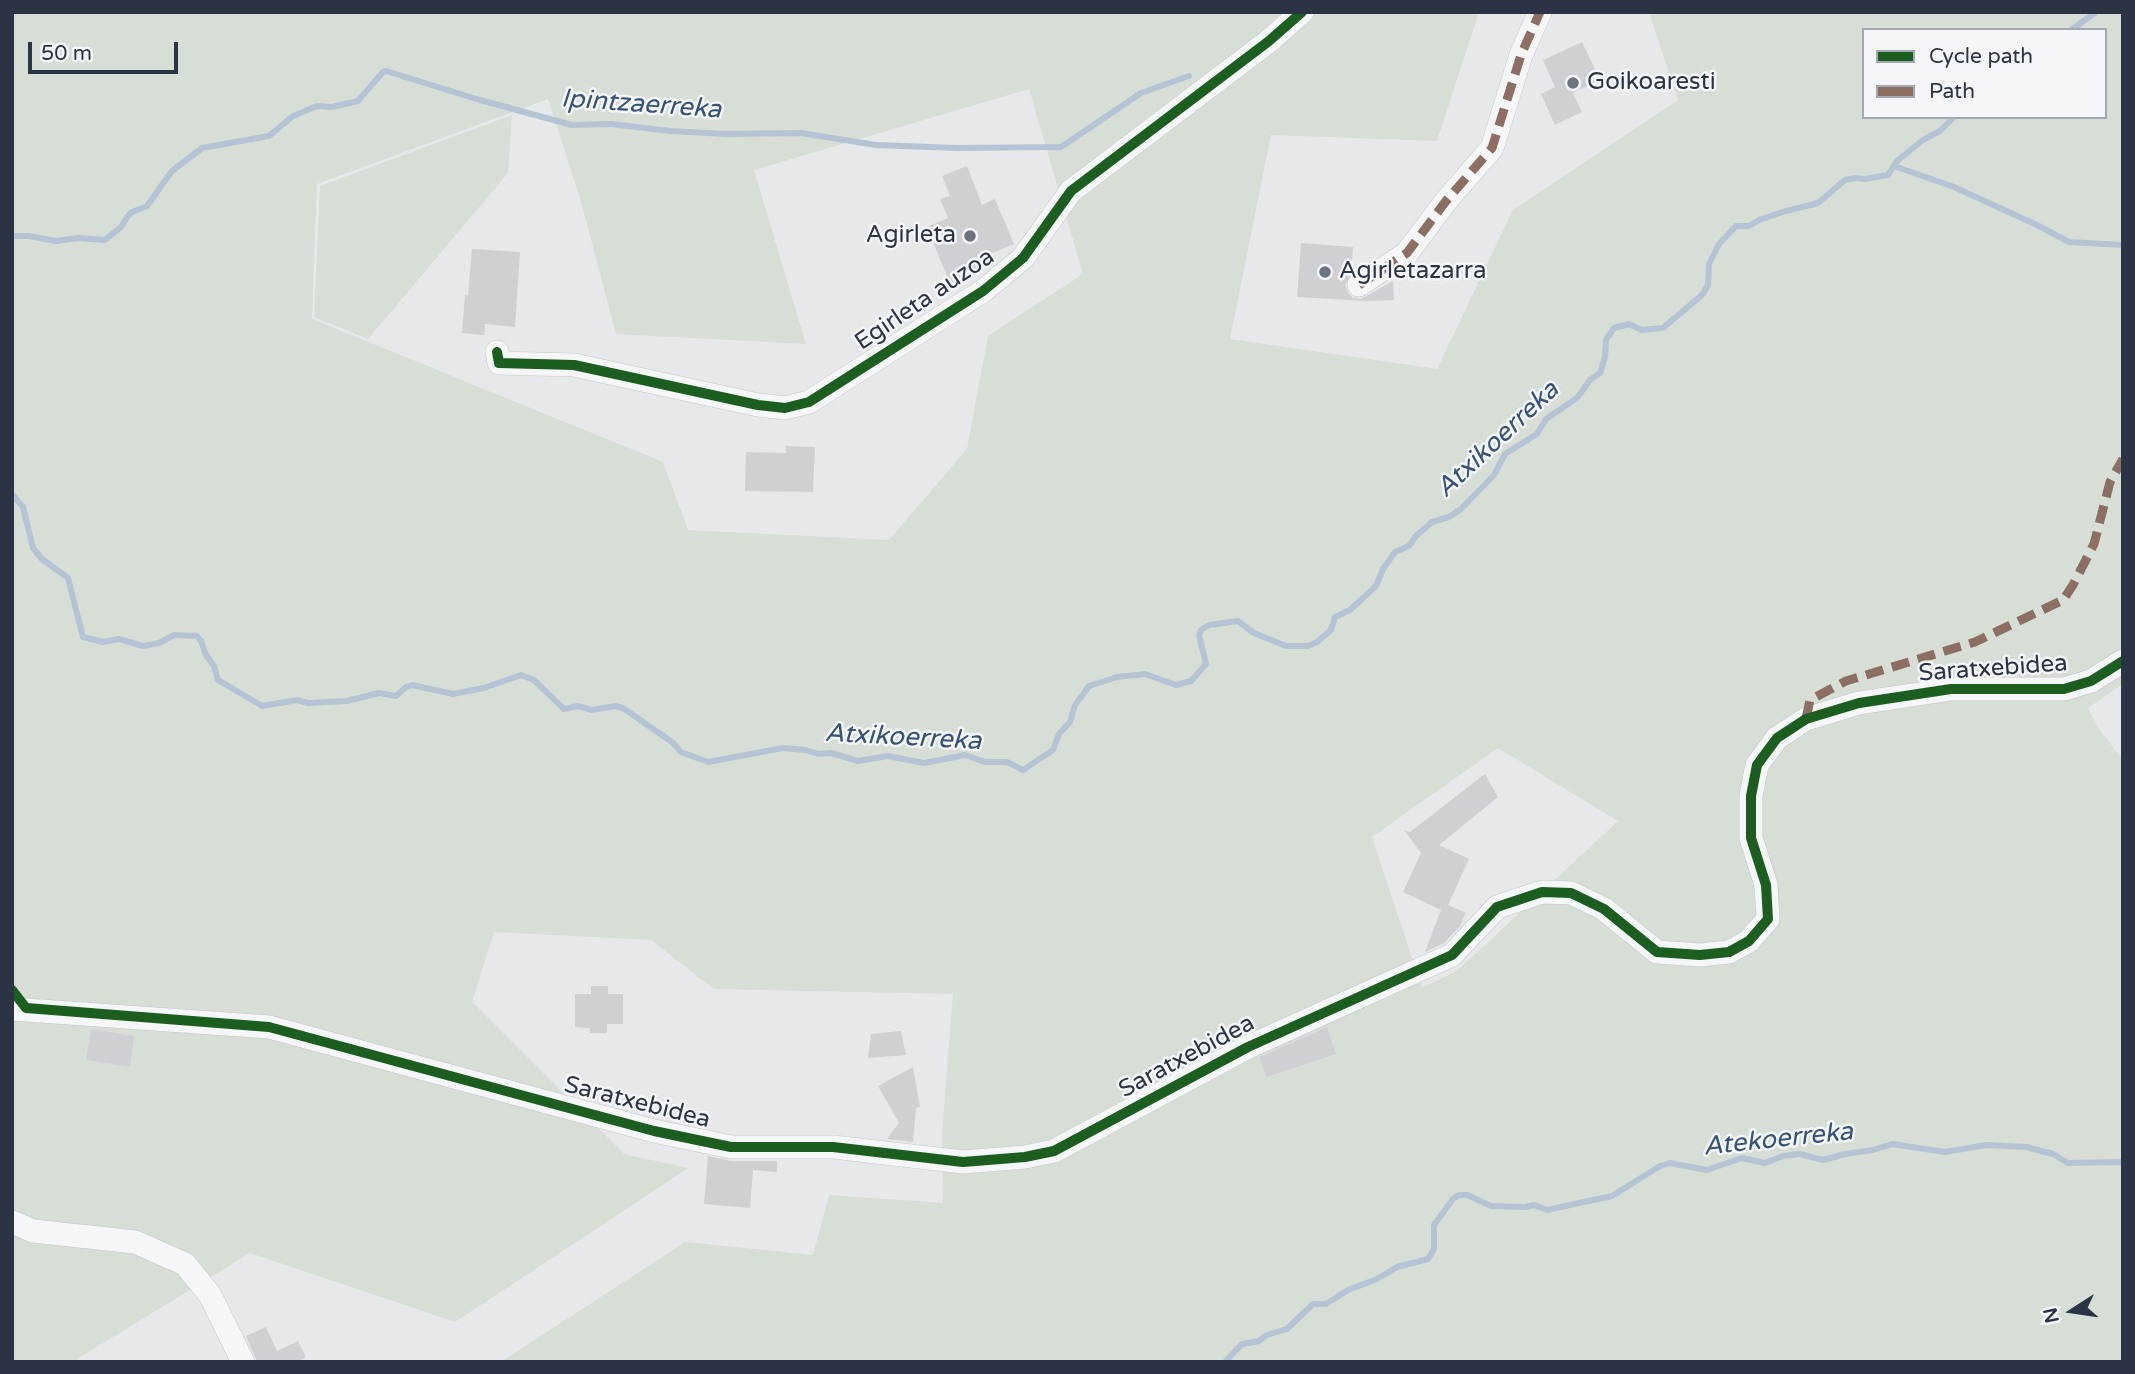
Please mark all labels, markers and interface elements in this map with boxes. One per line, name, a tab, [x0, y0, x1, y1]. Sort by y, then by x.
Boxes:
scale bar	[32, 28, 182, 72]
legend	[1862, 28, 2107, 119]
text: 50 m	[41, 41, 92, 66]
text: Cycle path	[1929, 44, 2033, 69]
place label: Goikoaresti	[1587, 69, 1716, 97]
marker: Goikoaresti	[1565, 75, 1581, 91]
text: Path	[1929, 79, 1975, 104]
water label: Ipintzaerreka	[560, 84, 722, 126]
place label: Agirleta	[866, 222, 956, 250]
marker: Agirleta	[962, 228, 978, 244]
street label: Egirleta auzoa	[850, 243, 1000, 357]
place label: Agirletazarra	[1339, 258, 1486, 286]
marker: Agirletazarra	[1317, 264, 1333, 280]
water label: Atxikoerreka	[1430, 375, 1566, 505]
street label: Saratxebidea	[1917, 649, 2069, 689]
water label: Atxikoerreka	[824, 718, 982, 758]
street label: Saratxebidea	[1114, 1009, 1260, 1105]
street label: Saratxebidea	[561, 1071, 713, 1135]
water label: Atekoerreka	[1702, 1117, 1854, 1163]
north arrow	[2037, 1276, 2107, 1346]
text: N	[2039, 1306, 2064, 1325]

